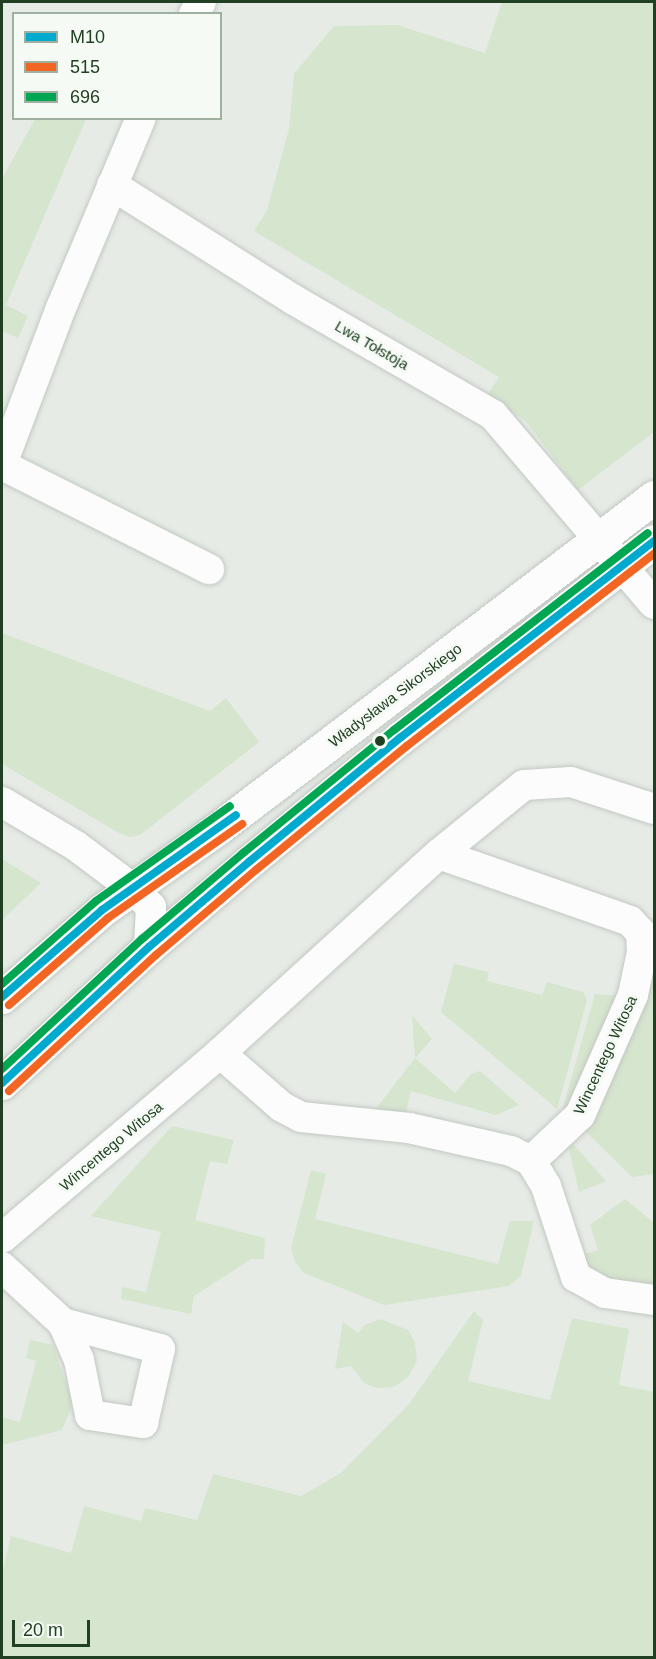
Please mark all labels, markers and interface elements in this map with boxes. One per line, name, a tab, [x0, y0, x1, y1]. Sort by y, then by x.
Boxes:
legend	[12, 12, 222, 120]
text: M10	[70, 27, 105, 47]
text: 515	[70, 57, 100, 77]
text: 696	[70, 87, 100, 107]
street label: Lwa Tołstoja	[332, 317, 412, 373]
street label: Władysława Sikorskiego	[325, 639, 465, 751]
unlabelled marker	[374, 735, 386, 747]
street label: Wincentego Witosa	[570, 993, 640, 1117]
street label: Wincentego Witosa	[56, 1098, 166, 1194]
scale bar	[15, 1608, 93, 1646]
text: 20 m	[23, 1620, 63, 1640]

